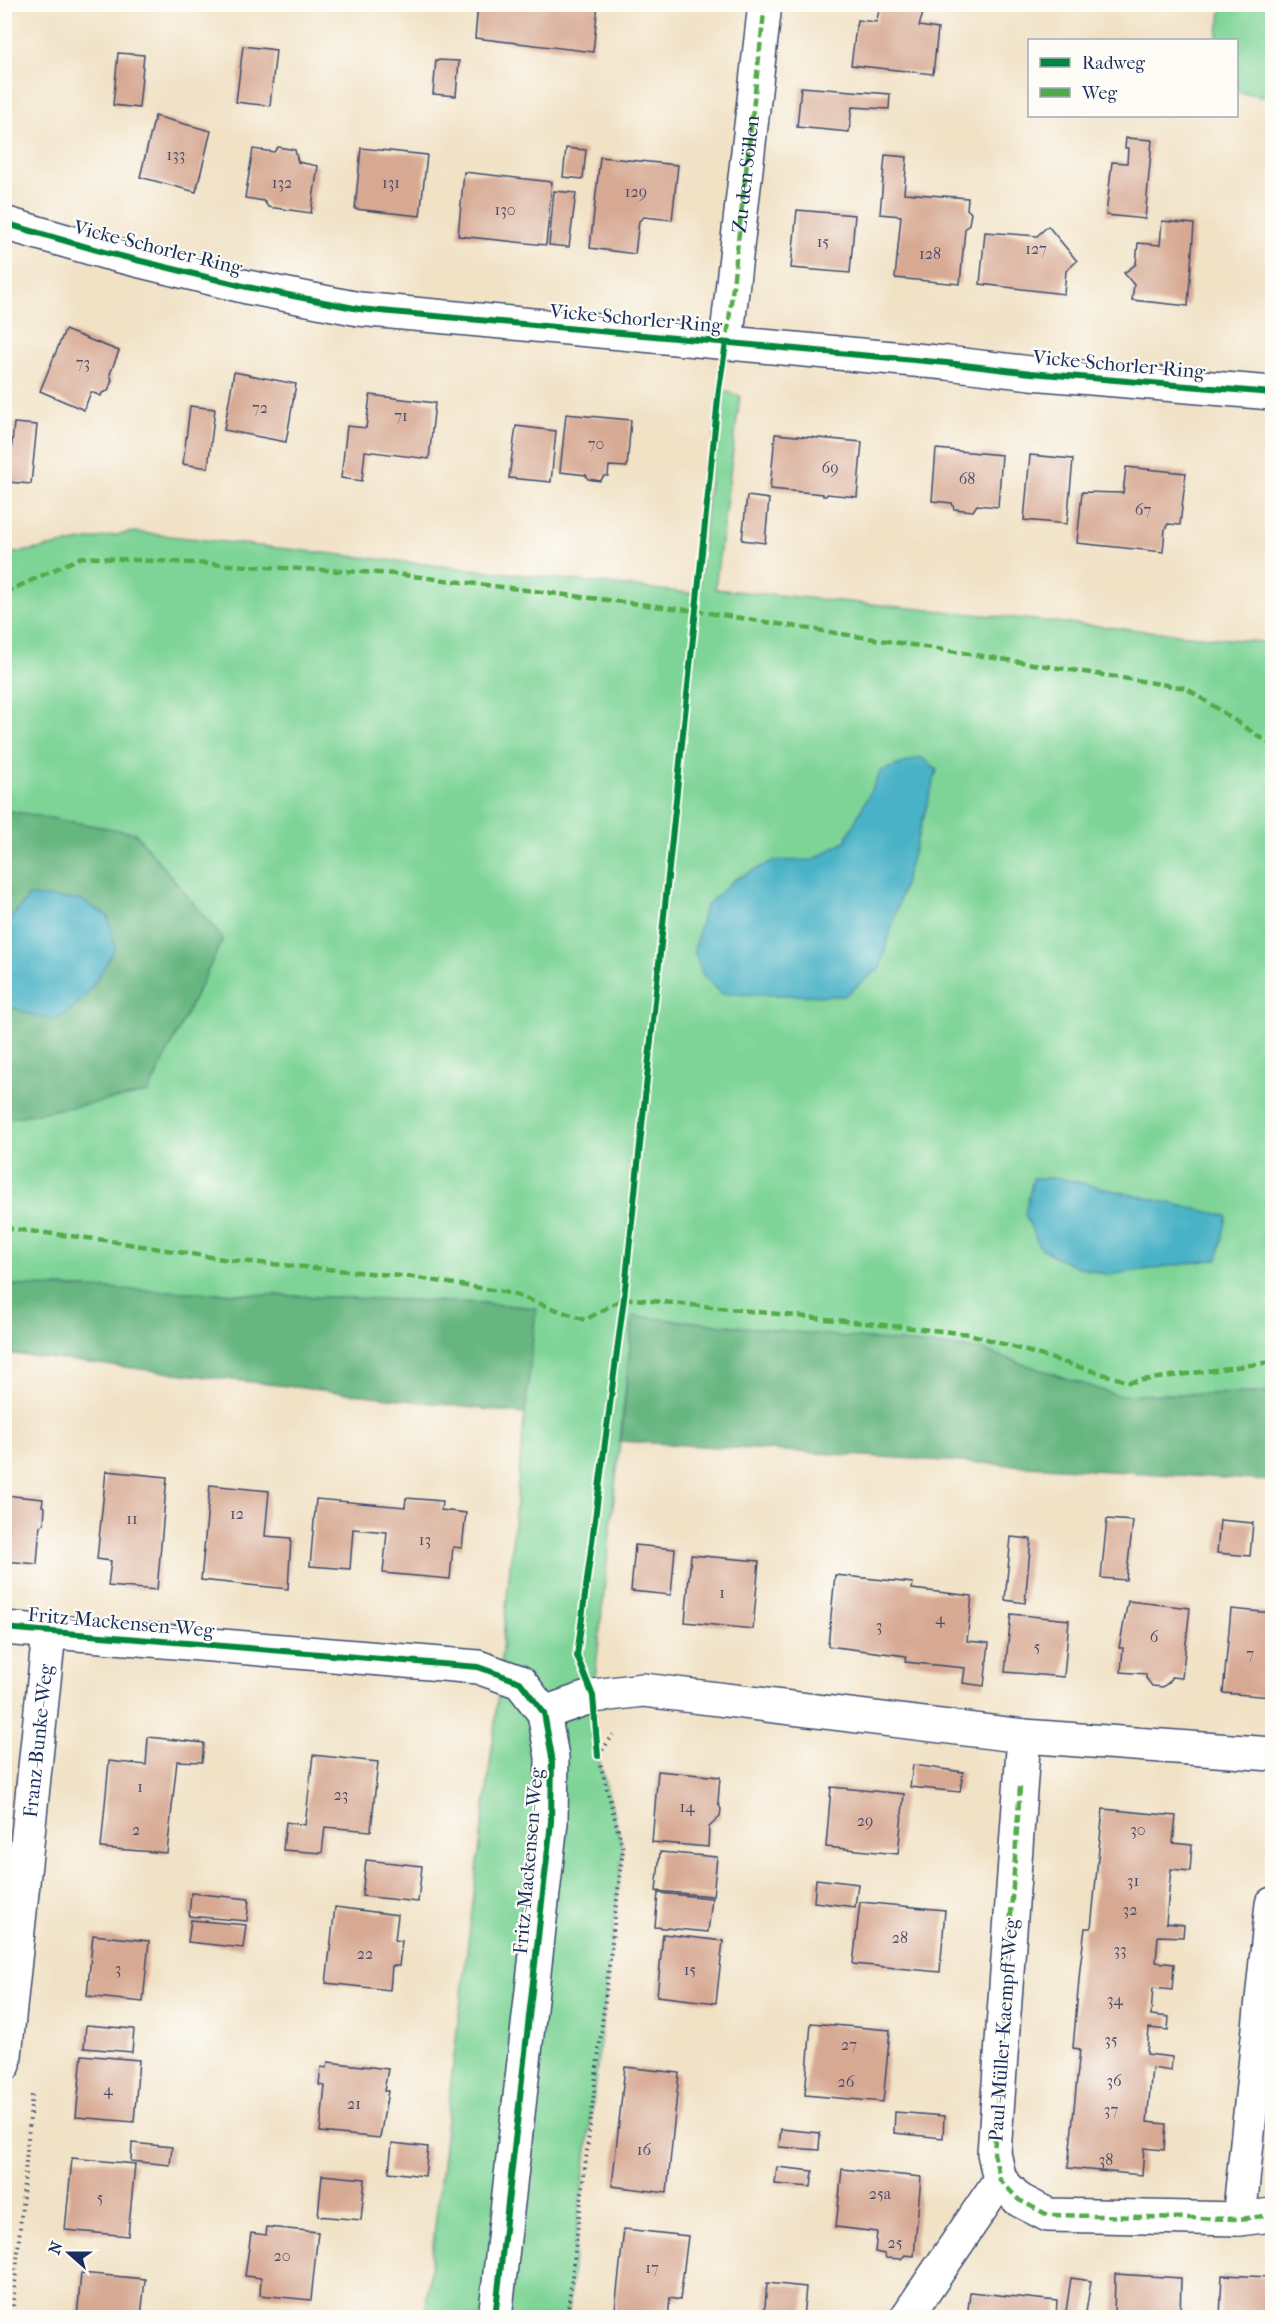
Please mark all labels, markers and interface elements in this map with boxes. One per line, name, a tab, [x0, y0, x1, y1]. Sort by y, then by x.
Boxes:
legend	[1028, 39, 1238, 117]
text: Radweg	[1082, 53, 1145, 74]
text: Weg	[1081, 83, 1117, 104]
street label: Zu den Söllen	[728, 114, 764, 234]
house number: 133	[167, 145, 185, 164]
house number: 132	[272, 173, 292, 192]
house number: 131	[382, 173, 400, 192]
house number: 129	[625, 182, 647, 201]
house number: 130	[494, 200, 516, 219]
street label: Vicke-Schorler-Ring	[70, 215, 245, 280]
house number: 15	[817, 232, 829, 251]
house number: 127	[1025, 239, 1047, 258]
house number: 128	[919, 244, 941, 263]
street label: Vicke-Schorler-Ring	[548, 299, 723, 338]
street label: Vicke-Schorler-Ring	[1031, 345, 1206, 384]
house number: 73	[76, 353, 90, 372]
house number: 72	[252, 398, 268, 417]
house number: 71	[394, 406, 408, 425]
house number: 70	[588, 434, 604, 453]
house number: 69	[821, 458, 839, 477]
house number: 68	[959, 469, 975, 488]
house number: 67	[1135, 500, 1151, 519]
house number: 12	[230, 1504, 244, 1523]
house number: 11	[126, 1509, 138, 1528]
house number: 13	[419, 1530, 431, 1549]
house number: 1	[719, 1583, 725, 1602]
street label: Fritz-Mackensen-Weg	[27, 1603, 215, 1642]
house number: 4	[935, 1609, 945, 1628]
house number: 3	[876, 1616, 882, 1635]
house number: 6	[1150, 1627, 1159, 1646]
house number: 5	[1034, 1637, 1041, 1656]
house number: 7	[1246, 1644, 1254, 1663]
street label: Franz-Bunke-Weg	[19, 1663, 58, 1819]
street label: Fritz-Mackensen-Weg	[509, 1767, 548, 1955]
house number: 1	[137, 1777, 143, 1796]
house number: 23	[334, 1785, 348, 1804]
house number: 14	[679, 1797, 695, 1816]
house number: 29	[857, 1811, 873, 1830]
house number: 2	[132, 1820, 140, 1839]
house number: 30	[1130, 1820, 1146, 1839]
house number: 31	[1127, 1871, 1139, 1890]
house number: 32	[1123, 1900, 1137, 1919]
street label: Paul-Müller-Kaempff-Weg	[984, 1917, 1023, 2143]
house number: 28	[892, 1928, 908, 1947]
house number: 33	[1113, 1940, 1127, 1959]
house number: 22	[357, 1944, 373, 1963]
house number: 3	[115, 1959, 121, 1978]
house number: 15	[684, 1960, 696, 1979]
house number: 34	[1107, 1990, 1124, 2009]
house number: 35	[1104, 2030, 1118, 2049]
house number: 27	[841, 2035, 857, 2054]
house number: 36	[1106, 2071, 1122, 2090]
house number: 26	[838, 2072, 855, 2091]
house number: 4	[103, 2080, 113, 2099]
house number: 21	[347, 2094, 361, 2113]
house number: 37	[1104, 2100, 1118, 2119]
house number: 16	[637, 2140, 651, 2159]
house number: 38	[1099, 2150, 1113, 2169]
house number: 25a	[869, 2184, 892, 2203]
house number: 5	[97, 2188, 104, 2207]
north arrow	[39, 2223, 99, 2283]
house number: 25	[887, 2233, 903, 2252]
text: N	[44, 2238, 67, 2257]
house number: 20	[273, 2246, 291, 2265]
house number: 17	[645, 2258, 659, 2277]

